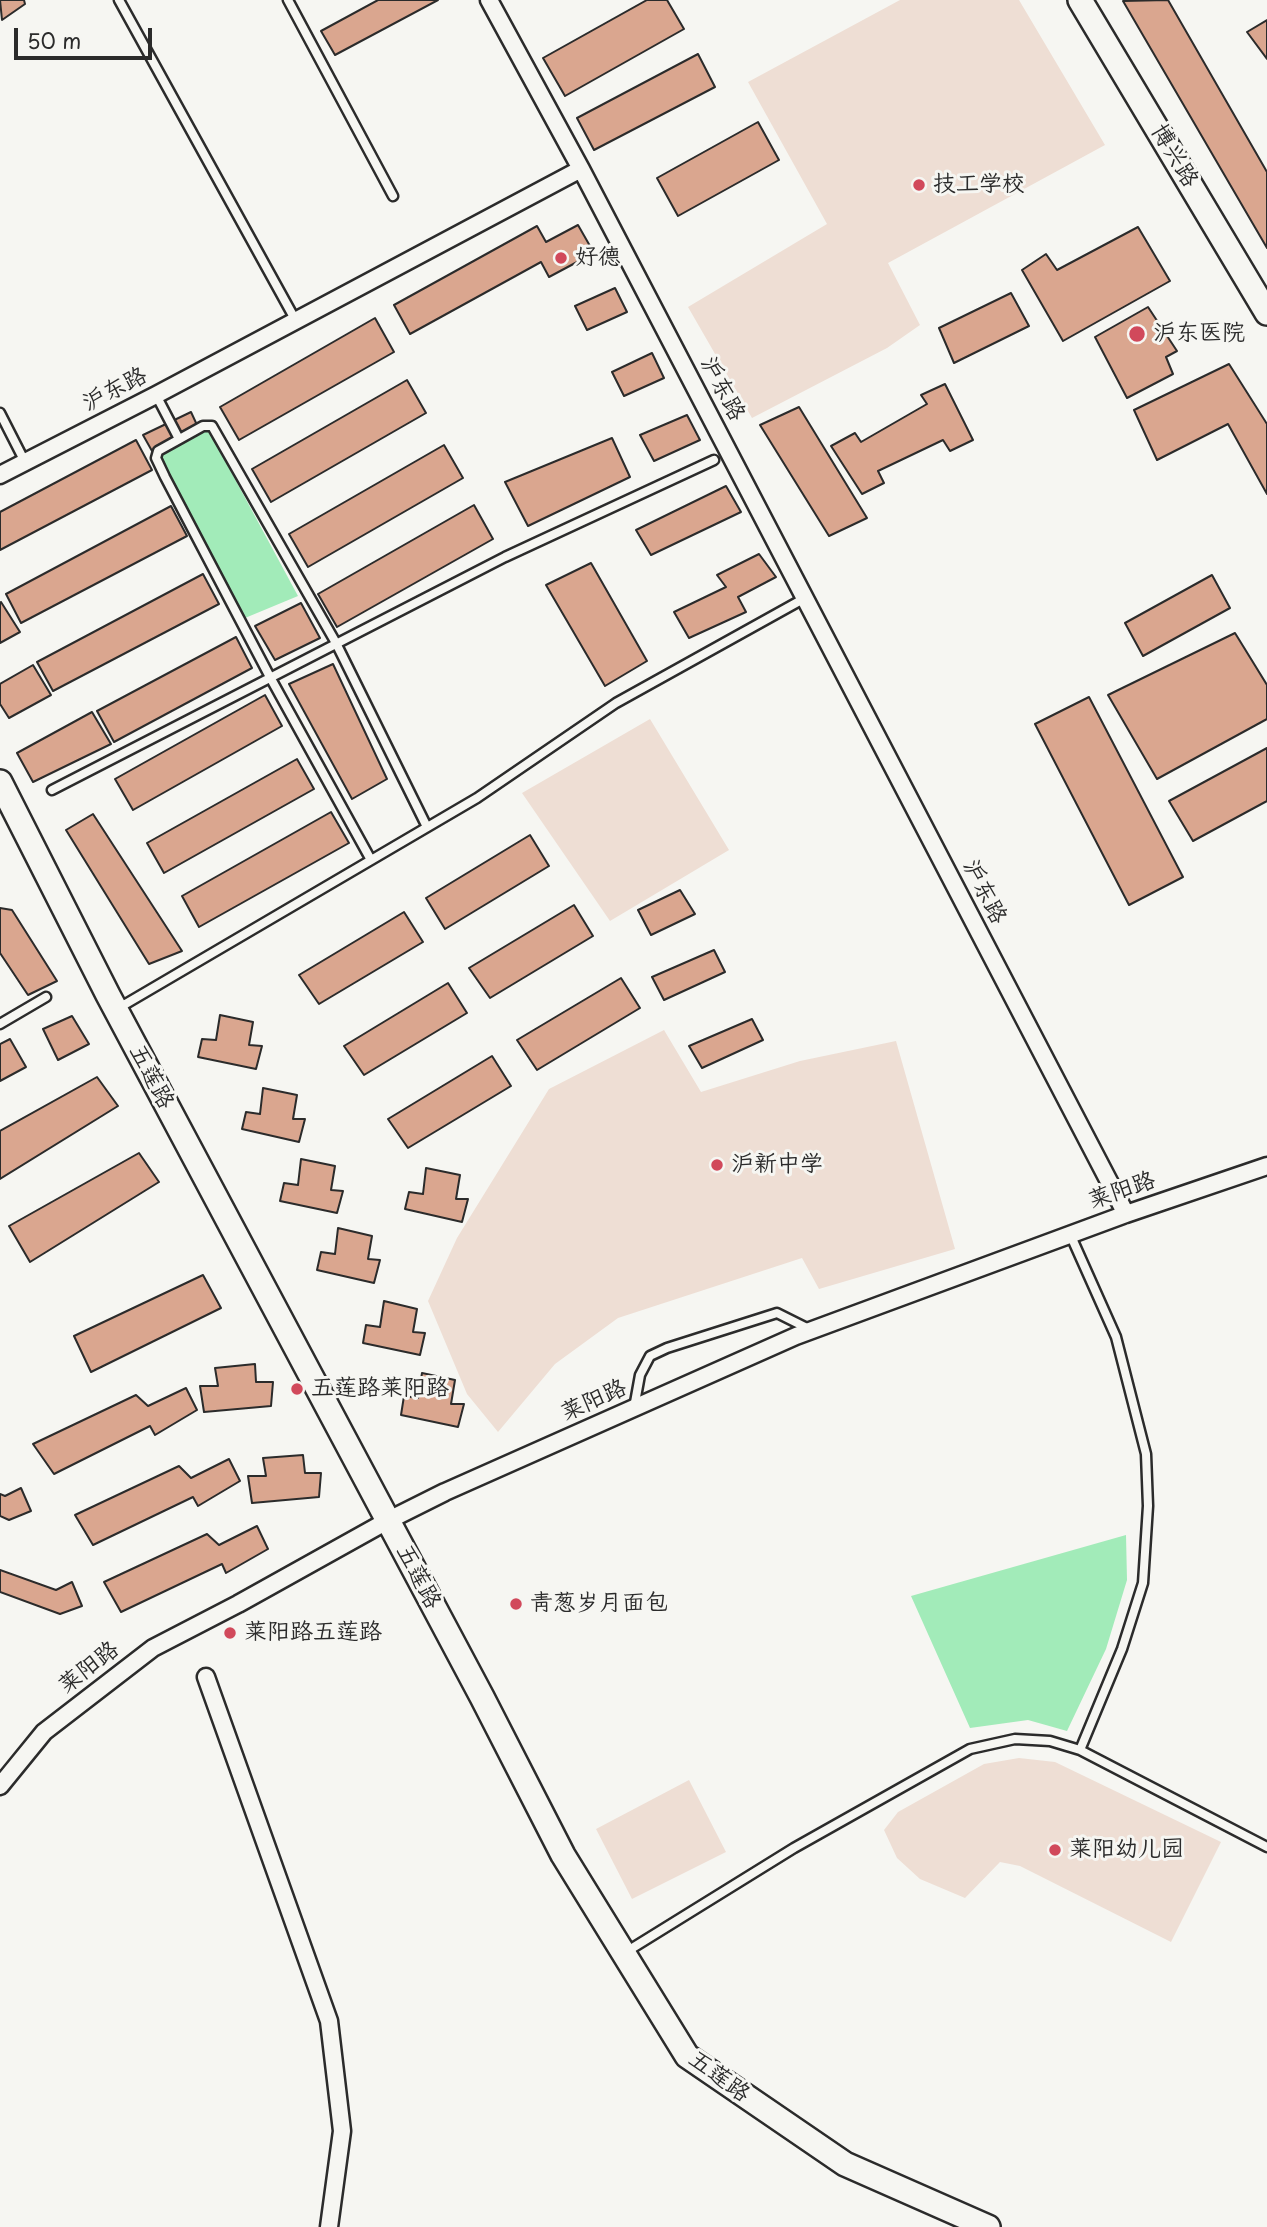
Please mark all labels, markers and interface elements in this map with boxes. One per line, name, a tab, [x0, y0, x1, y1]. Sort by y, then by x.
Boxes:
scale bar	[18, 14, 156, 58]
text: 50 m	[27, 24, 81, 56]
street label: 博兴路	[1144, 119, 1204, 193]
place label: 技工学校	[933, 171, 1025, 199]
marker: 技工学校	[911, 177, 927, 193]
place label: 好德	[575, 244, 621, 272]
marker: 好德	[553, 250, 569, 266]
place label: 沪东医院	[1153, 320, 1245, 348]
marker: 沪东医院	[1127, 324, 1147, 344]
street label: 沪东路	[694, 352, 750, 426]
street label: 沪东路	[78, 362, 152, 418]
street label: 沪东路	[956, 855, 1012, 929]
street label: 五莲路	[123, 1040, 179, 1114]
place label: 沪新中学	[731, 1151, 823, 1179]
marker: 沪新中学	[709, 1157, 725, 1173]
street label: 莱阳路	[1085, 1167, 1159, 1215]
street label: 莱阳路	[557, 1374, 631, 1428]
place label: 五莲路莱阳路	[311, 1375, 449, 1403]
marker: 五莲路莱阳路	[289, 1381, 305, 1397]
street label: 五莲路	[390, 1540, 446, 1614]
place label: 青葱岁月面包	[530, 1590, 668, 1618]
marker: 青葱岁月面包	[508, 1596, 524, 1612]
place label: 莱阳路五莲路	[244, 1619, 382, 1647]
marker: 莱阳路五莲路	[222, 1625, 238, 1641]
street label: 莱阳路	[53, 1636, 125, 1700]
place label: 莱阳幼儿园	[1069, 1836, 1184, 1864]
marker: 莱阳幼儿园	[1047, 1842, 1063, 1858]
street label: 五莲路	[683, 2046, 755, 2108]

